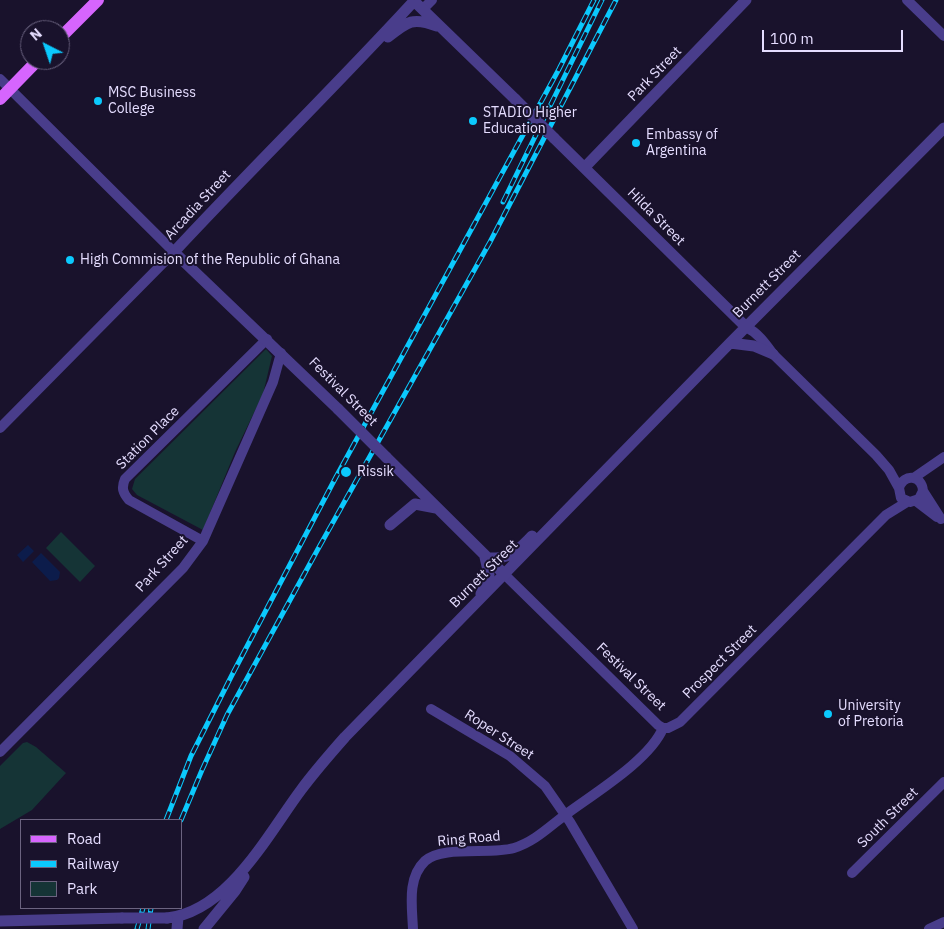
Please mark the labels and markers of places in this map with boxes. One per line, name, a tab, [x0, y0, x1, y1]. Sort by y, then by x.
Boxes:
place label: MSC Business College	[108, 85, 196, 118]
marker: MSC Business College	[92, 95, 104, 107]
place label: STADIO Higher Education	[483, 105, 577, 138]
marker: STADIO Higher Education	[467, 115, 479, 127]
place label: Embassy of Argentina	[646, 127, 718, 160]
marker: Embassy of Argentina	[630, 137, 642, 149]
place label: High Commision of the Republic of Ghana	[80, 252, 340, 268]
marker: High Commision of the Republic of Ghana	[64, 254, 76, 266]
place label: Rissik	[357, 464, 394, 480]
marker: Rissik	[339, 465, 353, 479]
place label: University of Pretoria	[838, 698, 904, 730]
marker: University of Pretoria	[822, 708, 834, 720]

